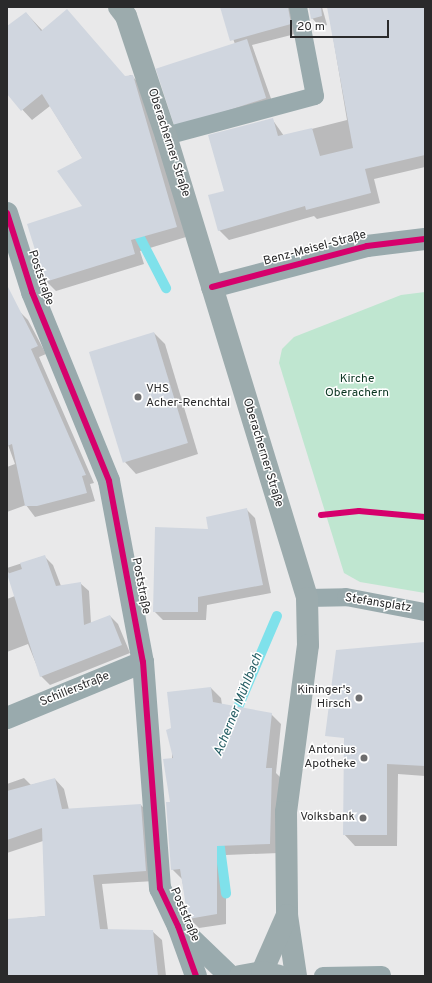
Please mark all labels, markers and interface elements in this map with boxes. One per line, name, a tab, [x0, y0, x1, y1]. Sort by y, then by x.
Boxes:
scale bar	[292, 12, 391, 38]
text: 20 m	[297, 19, 325, 35]
street label: Oberacherner Straße	[144, 87, 192, 199]
street label: Benz-Meisel-Straße	[262, 228, 368, 270]
street label: Poststraße	[24, 248, 56, 308]
park label: Kirche Oberachern	[325, 373, 389, 401]
place label: VHS Acher-Renchtal	[146, 383, 230, 411]
marker: VHS Acher-Renchtal	[133, 392, 143, 402]
street label: Oberacherner Straße	[239, 397, 285, 509]
street label: Poststraße	[127, 556, 153, 616]
street label: Stefansplatz	[344, 592, 412, 616]
water label: Acherner Mühlbach	[211, 651, 267, 759]
street label: Schillerstraße	[38, 670, 112, 710]
place label: Kininger's Hirsch	[297, 684, 351, 712]
marker: Kininger's Hirsch	[354, 693, 364, 703]
place label: Antonius Apotheke	[304, 744, 356, 772]
marker: Antonius Apotheke	[359, 753, 369, 763]
place label: Volksbank	[300, 811, 355, 825]
marker: Volksbank	[358, 813, 368, 823]
street label: Poststraße	[166, 886, 202, 944]

